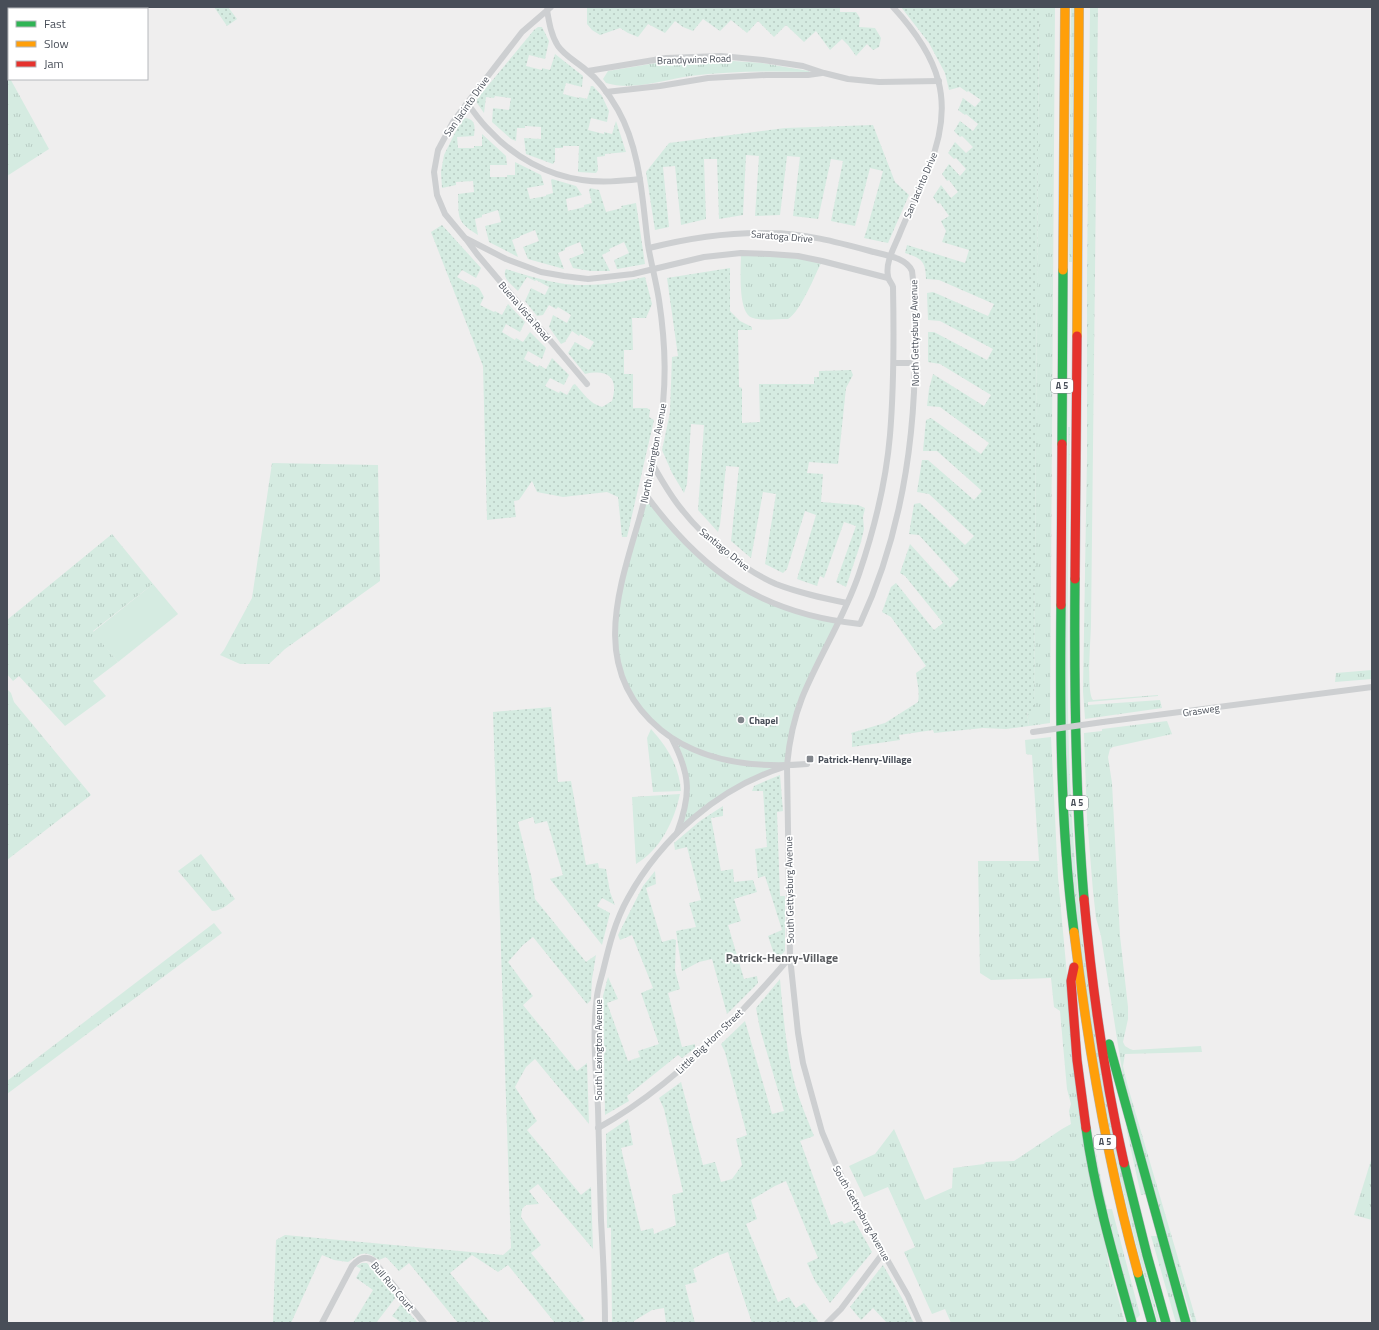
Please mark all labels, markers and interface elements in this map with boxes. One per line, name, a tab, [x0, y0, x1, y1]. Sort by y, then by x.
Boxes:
legend	[8, 8, 148, 80]
text: Fast	[44, 14, 67, 33]
text: Slow	[44, 34, 69, 53]
street label: Brandywine Road	[657, 51, 731, 68]
text: Jam	[44, 54, 64, 73]
street label: San Jacinto Drive	[440, 73, 493, 140]
street label: San Jacinto Drive	[900, 150, 941, 221]
street label: Saratoga Drive	[750, 226, 813, 247]
street label: Buena Vista Road	[495, 278, 554, 345]
street label: North Gettysburg Avenue	[906, 280, 923, 386]
road number: A 5	[1051, 379, 1073, 393]
street label: North Lexington Avenue	[636, 402, 671, 504]
street label: Santiago Drive	[696, 524, 753, 574]
street label: Grasweg	[1182, 700, 1220, 720]
place label: Chapel	[749, 713, 779, 728]
marker: Chapel	[736, 715, 746, 725]
place label: Patrick-Henry-Village	[818, 752, 912, 767]
marker: Patrick-Henry-Village	[805, 754, 815, 764]
road number: A 5	[1066, 796, 1088, 810]
street label: South Gettysburg Avenue	[781, 836, 798, 944]
district label: Patrick-Henry-Village	[726, 948, 838, 967]
street label: South Lexington Avenue	[591, 999, 606, 1101]
street label: Little Big Horn Street	[672, 1005, 747, 1077]
road number: A 5	[1094, 1135, 1116, 1149]
street label: South Gettysburg Avenue	[829, 1163, 894, 1264]
street label: Bull Run Court	[368, 1258, 418, 1315]

